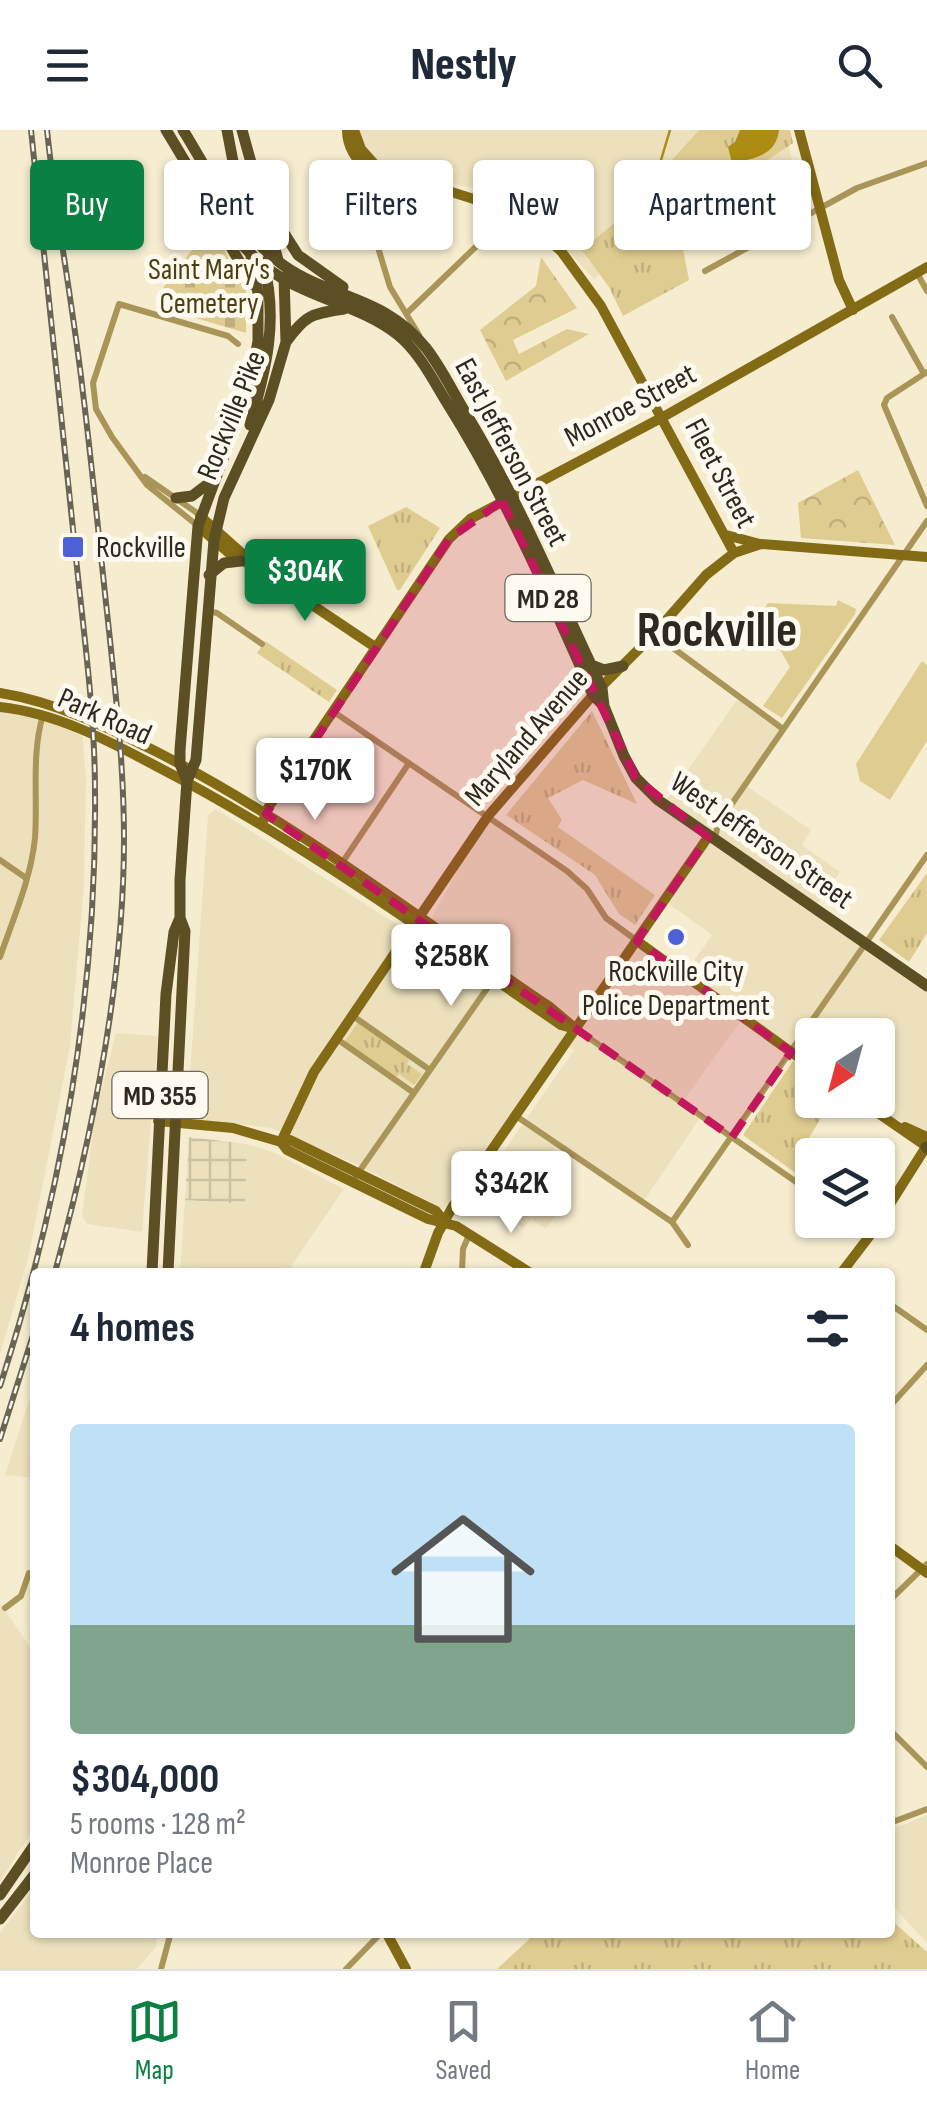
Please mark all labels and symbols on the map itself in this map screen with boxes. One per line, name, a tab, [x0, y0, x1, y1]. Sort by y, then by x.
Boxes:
park label: Saint Mary's Cemetery	[148, 252, 270, 322]
street label: Rockville Pike	[190, 346, 274, 485]
street label: East Jefferson Street	[447, 353, 576, 552]
street label: Monroe Street	[559, 356, 702, 456]
street label: Fleet Street	[676, 413, 764, 534]
place label: Rockville	[96, 530, 186, 566]
marker: Rockville	[60, 534, 86, 560]
pin: $304K	[235, 539, 375, 624]
road number: MD 28	[506, 575, 590, 621]
district label: Rockville	[637, 601, 797, 661]
street label: Maryland Avenue	[457, 662, 596, 814]
street label: Park Road	[52, 680, 157, 753]
pin: $170K	[245, 738, 385, 823]
street label: West Jefferson Street	[663, 764, 860, 917]
pin: $258K	[381, 924, 521, 1009]
marker: Rockville City Police Department	[665, 926, 687, 948]
place label: Rockville City Police Department	[582, 954, 770, 1024]
north arrow	[795, 1018, 895, 1118]
road number: MD 355	[112, 1072, 208, 1118]
pin: $342K	[441, 1151, 581, 1236]

